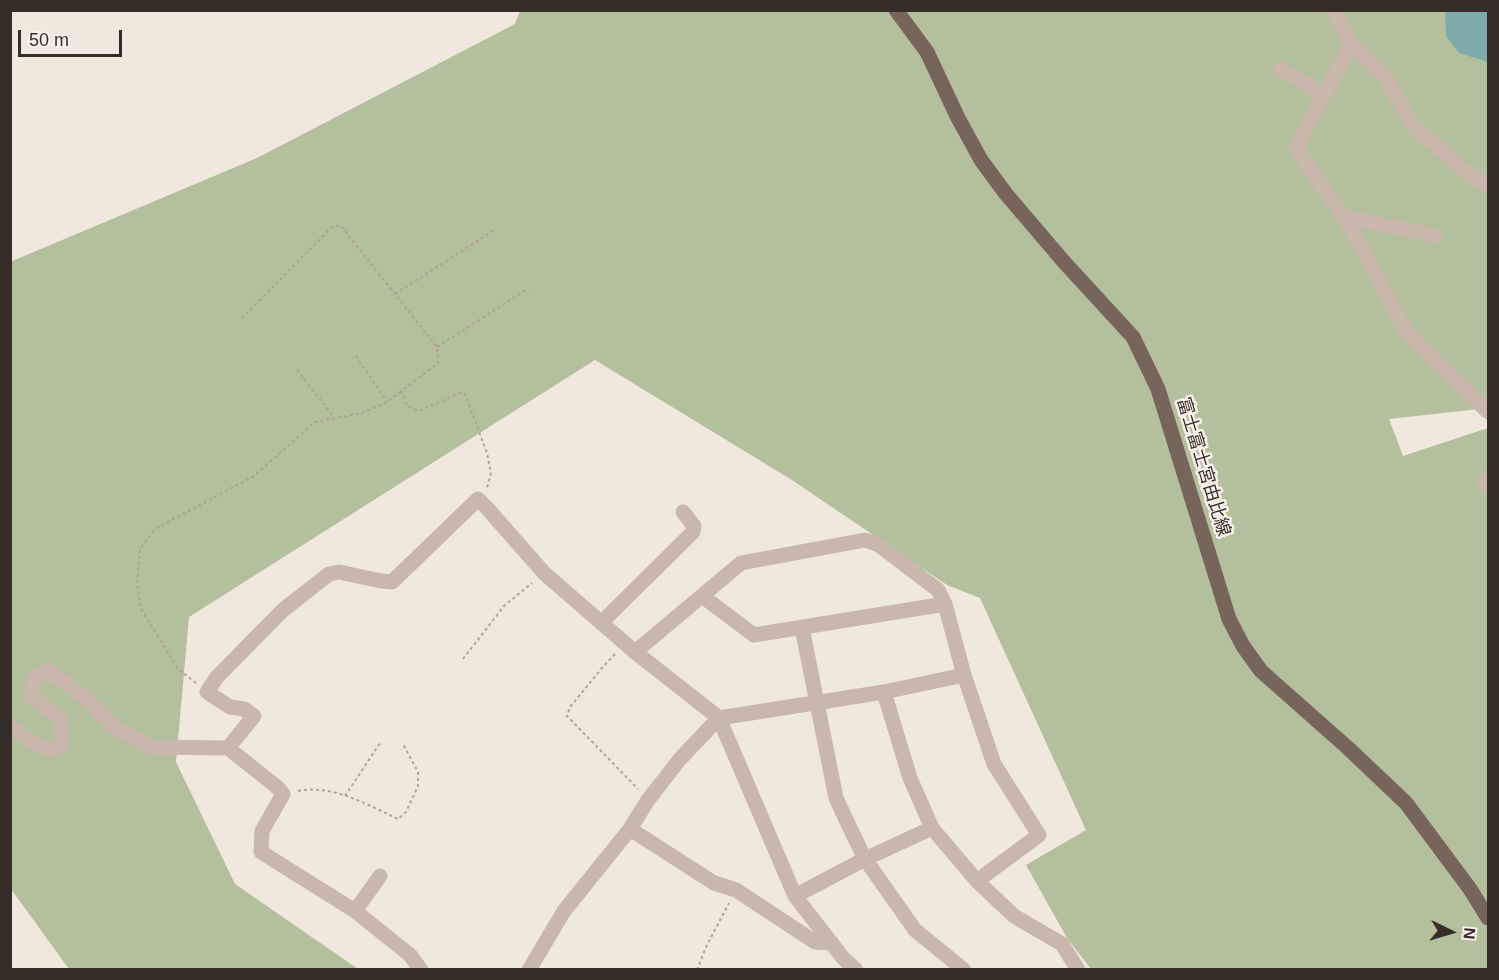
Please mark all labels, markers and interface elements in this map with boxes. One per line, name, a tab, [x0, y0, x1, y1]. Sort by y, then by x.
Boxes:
scale bar	[21, 18, 124, 56]
text: 50 m	[29, 30, 69, 50]
street label: 富士富士宮由比線	[1172, 395, 1234, 539]
north arrow	[1421, 902, 1481, 962]
text: N	[1460, 927, 1478, 940]

